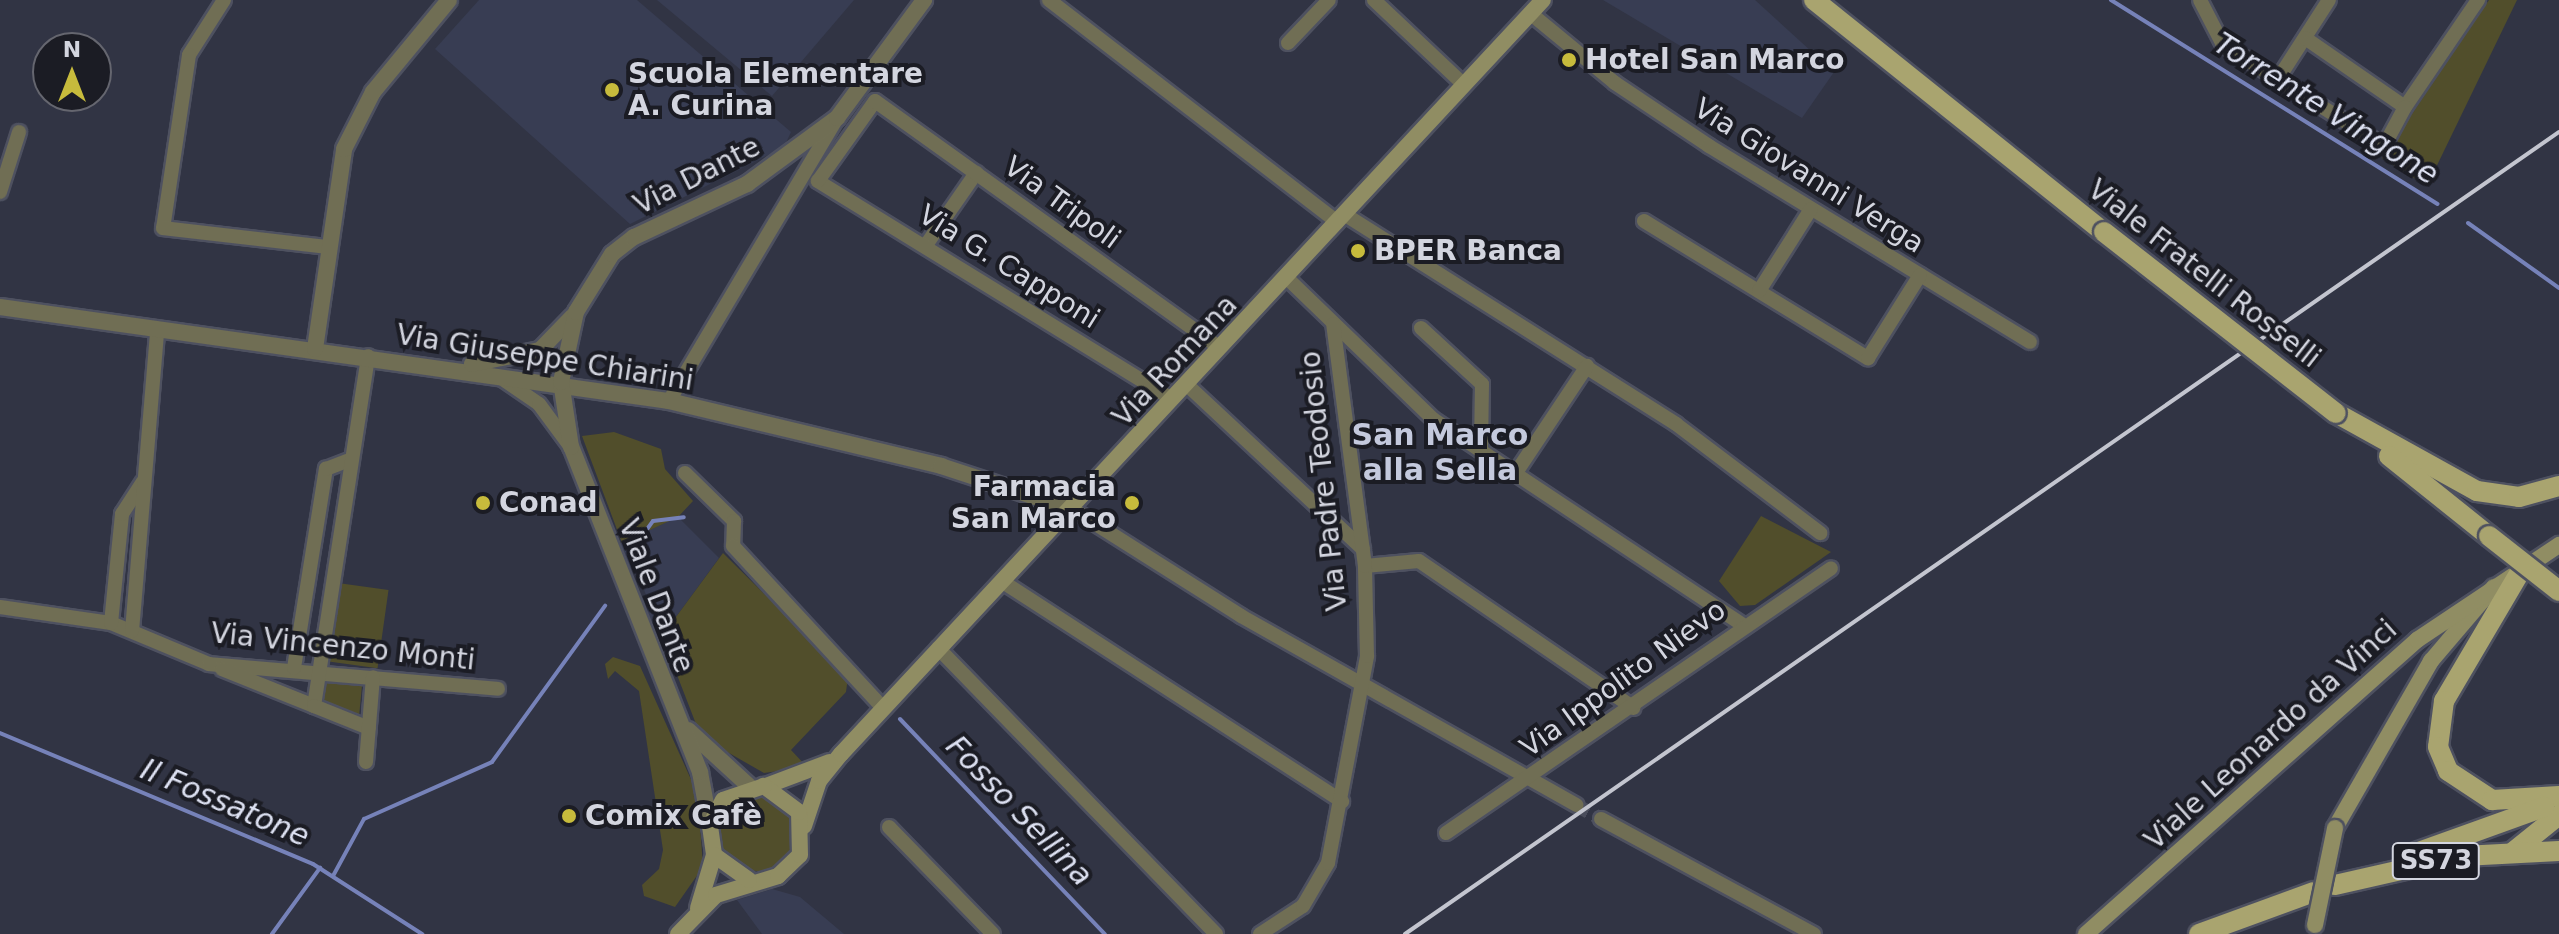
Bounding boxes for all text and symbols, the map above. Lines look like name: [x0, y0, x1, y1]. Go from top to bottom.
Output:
water label: Torrente Vingone: [2207, 25, 2445, 193]
north arrow: [32, 32, 112, 112]
text: N: [63, 37, 81, 62]
place label: Hotel San Marco: [1585, 43, 1845, 77]
marker: Hotel San Marco: [1560, 51, 1578, 69]
place label: Scuola Elementare A. Curina: [628, 57, 923, 123]
marker: Scuola Elementare A. Curina: [603, 81, 621, 99]
street label: Via Giovanni Verga: [1688, 92, 1930, 260]
street label: Via Dante: [628, 130, 766, 222]
street label: Via Tripoli: [997, 150, 1127, 256]
street label: Viale Fratelli Rosselli: [2081, 173, 2327, 375]
street label: Via G. Capponi: [912, 198, 1106, 336]
place label: BPER Banca: [1374, 234, 1562, 268]
marker: BPER Banca: [1349, 242, 1367, 260]
street label: Via Romana: [1106, 288, 1244, 434]
street label: Via Giuseppe Chiarini: [394, 318, 696, 398]
street label: Via Padre Teodosio: [1294, 349, 1354, 613]
district label: San Marco alla Sella: [1352, 417, 1528, 488]
place label: Farmacia San Marco: [951, 470, 1116, 536]
place label: Conad: [499, 486, 598, 520]
marker: Conad: [474, 494, 492, 512]
marker: Farmacia San Marco: [1123, 494, 1141, 512]
street label: Viale Dante: [611, 514, 701, 678]
street label: Via Ippolito Nievo: [1514, 593, 1732, 765]
street label: Viale Leonardo da Vinci: [2138, 613, 2404, 857]
street label: Via Vincenzo Monti: [209, 616, 477, 678]
water label: Fosso Sellina: [938, 728, 1100, 894]
water label: Il Fossatone: [135, 751, 315, 855]
place label: Comix Cafè: [585, 799, 762, 833]
marker: Comix Cafè: [560, 807, 578, 825]
road number: SS73: [2390, 839, 2482, 883]

